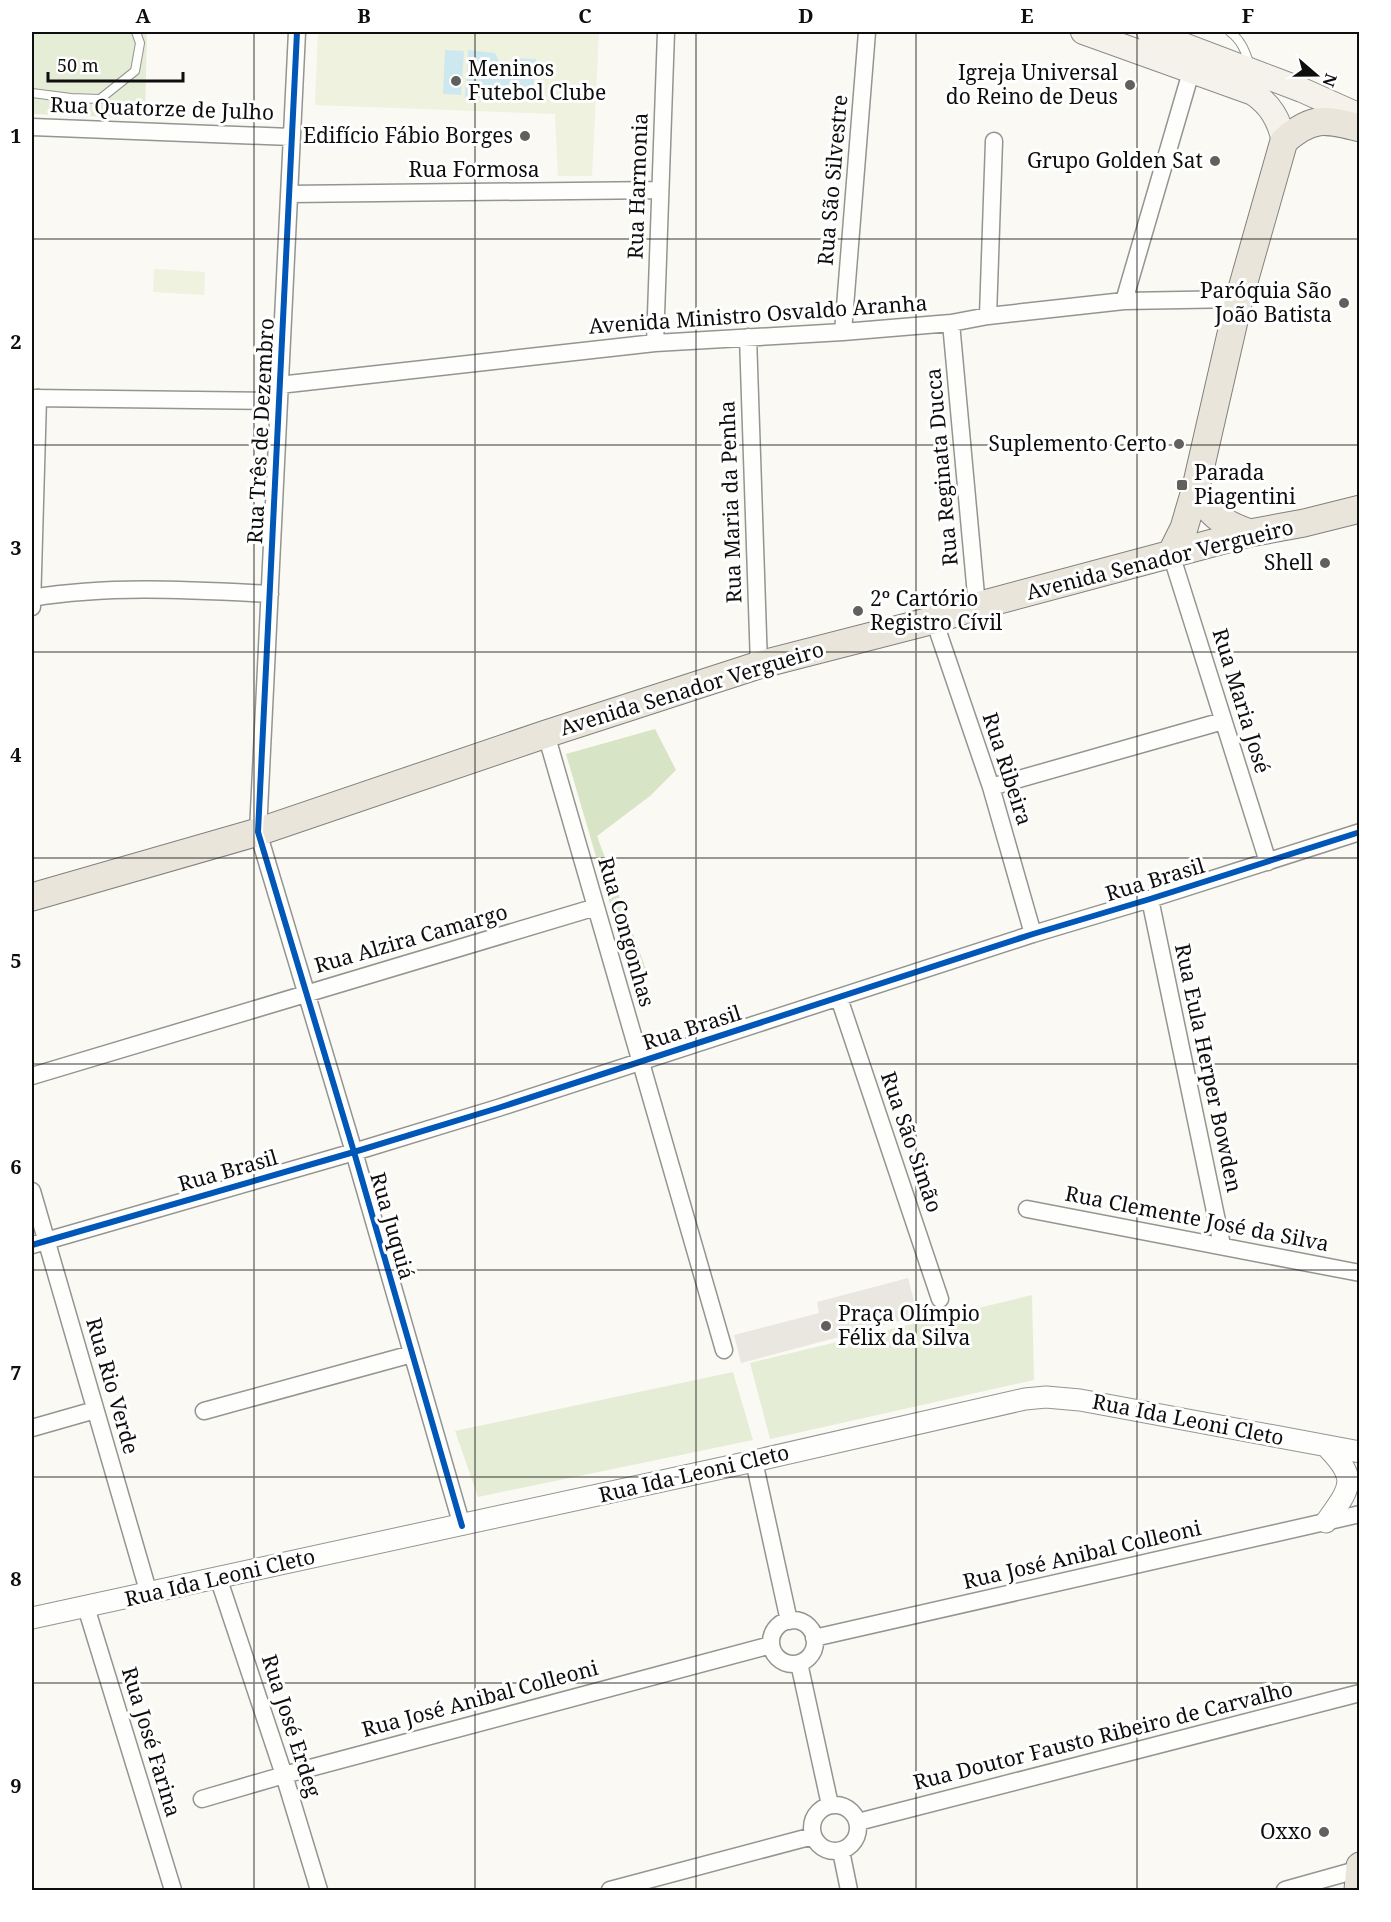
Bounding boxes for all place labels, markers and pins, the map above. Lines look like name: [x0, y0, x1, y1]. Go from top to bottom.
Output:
place label: Meninos Futebol Clube: [468, 54, 606, 106]
place label: Igreja Universal do Reino de Deus: [946, 58, 1118, 110]
marker: Meninos Futebol Clube: [449, 74, 463, 88]
marker: Igreja Universal do Reino de Deus: [1123, 78, 1137, 92]
place label: Edifício Fábio Borges: [303, 121, 513, 149]
marker: Edifício Fábio Borges: [518, 129, 532, 143]
place label: Grupo Golden Sat: [1027, 146, 1203, 174]
marker: Grupo Golden Sat: [1208, 154, 1222, 168]
place label: Paróquia São João Batista: [1200, 276, 1332, 328]
marker: Paróquia São João Batista: [1337, 296, 1351, 310]
place label: Suplemento Certo: [988, 429, 1167, 457]
marker: Suplemento Certo: [1172, 437, 1186, 451]
place label: Parada Piagentini: [1194, 458, 1296, 510]
marker: Parada Piagentini: [1175, 478, 1189, 492]
place label: Shell: [1264, 548, 1313, 576]
marker: Shell: [1318, 556, 1332, 570]
place label: 2º Cartório Registro Cívil: [870, 584, 1003, 636]
marker: 2º Cartório Registro Cívil: [851, 604, 865, 618]
place label: Praça Olímpio Félix da Silva: [838, 1299, 980, 1351]
marker: Praça Olímpio Félix da Silva: [819, 1319, 833, 1333]
place label: Oxxo: [1260, 1817, 1312, 1845]
marker: Oxxo: [1317, 1825, 1331, 1839]

